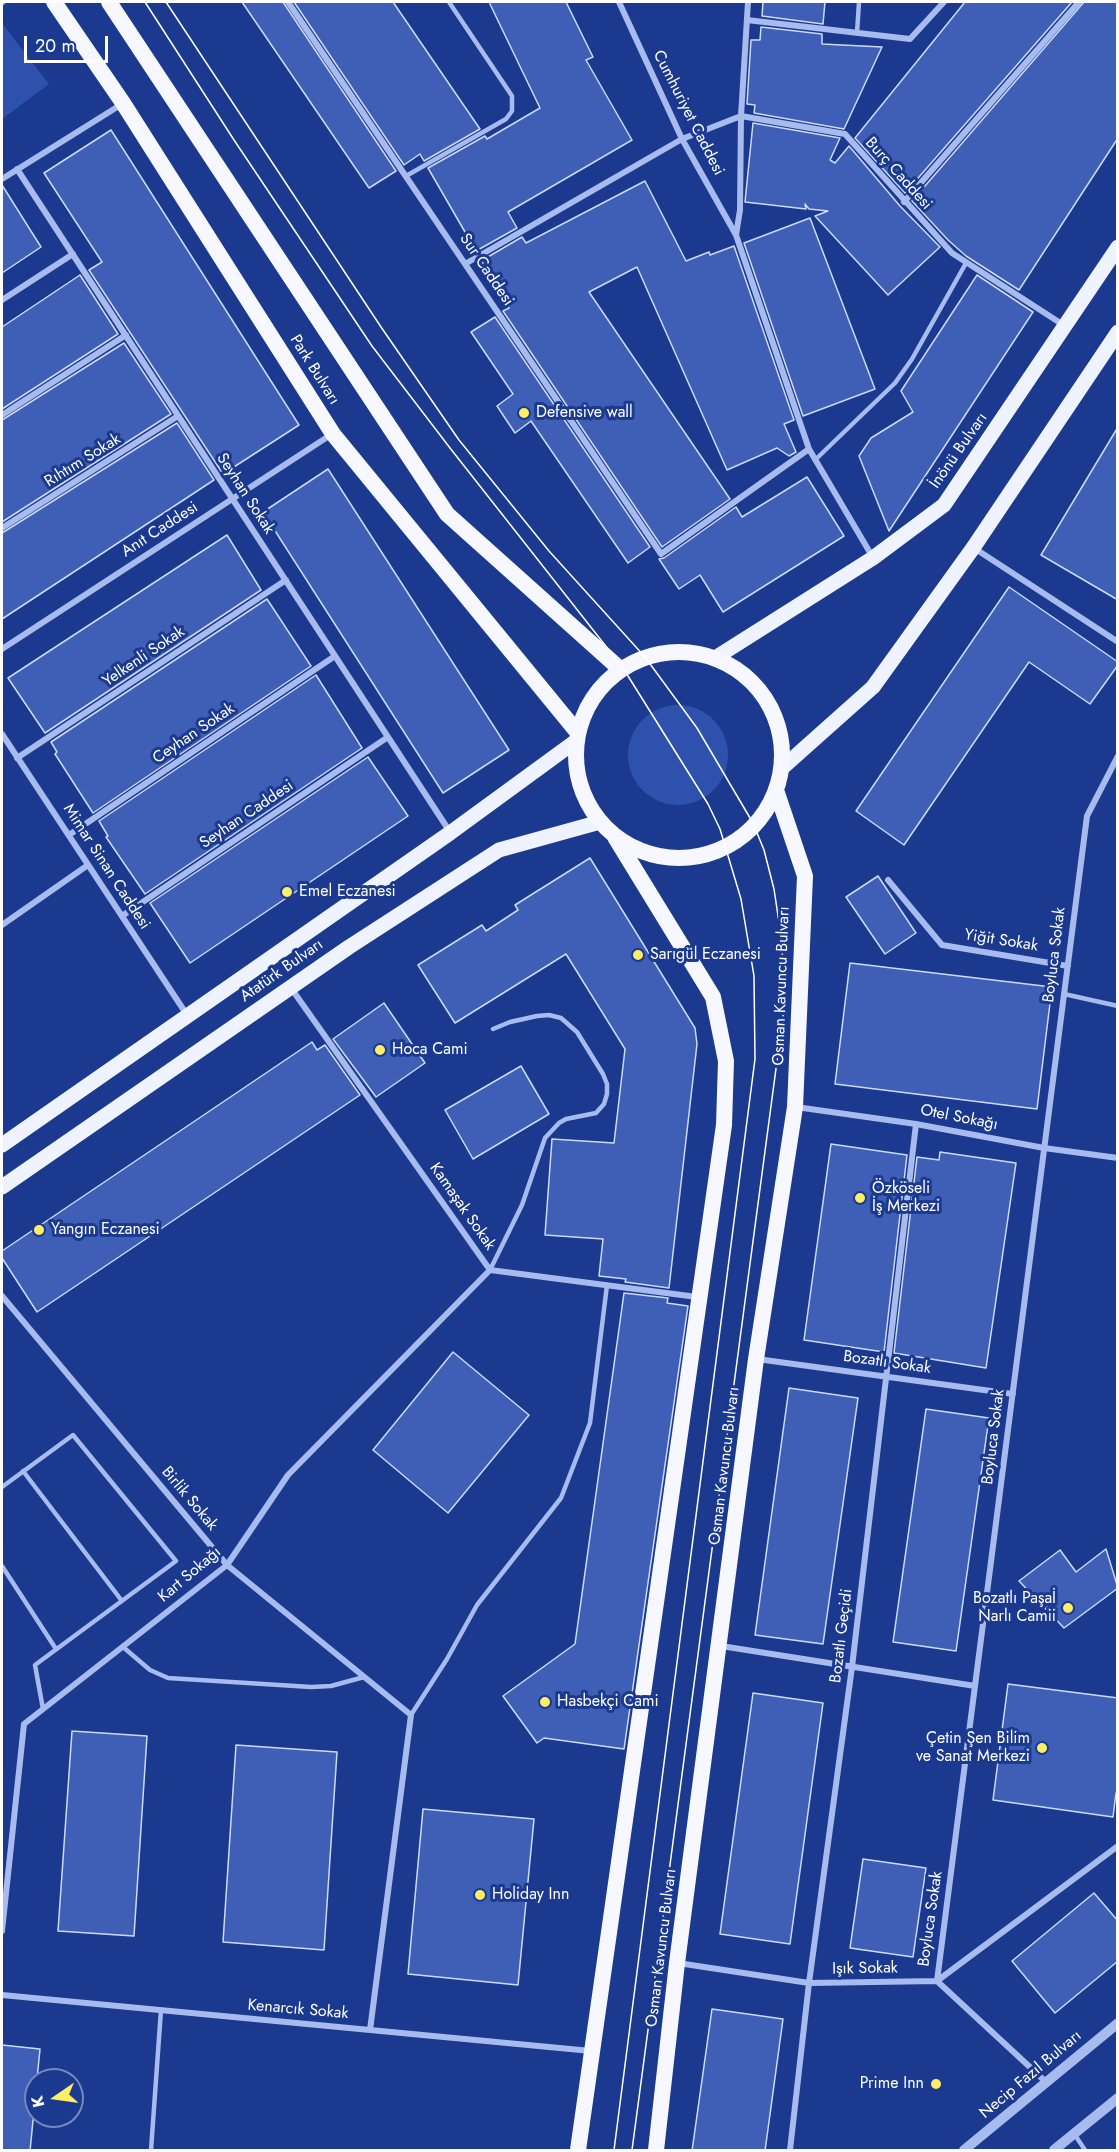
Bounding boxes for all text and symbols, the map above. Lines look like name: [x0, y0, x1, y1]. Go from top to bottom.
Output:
scale bar: [27, 24, 111, 62]
text: 20 m: [35, 33, 75, 59]
street label: Cumhuriyet Caddesi: [648, 47, 728, 179]
street label: Burç Caddesi: [860, 134, 936, 214]
street label: Sur Caddesi: [455, 230, 517, 310]
street label: Park Bulvarı: [285, 332, 343, 408]
place label: Defensive wall: [536, 403, 633, 423]
marker: Defensive wall: [517, 406, 531, 420]
street label: İnönü Bulvarı: [926, 409, 992, 493]
street label: Rıhtım Sokak: [41, 430, 125, 492]
street label: Seyhan Sokak: [212, 450, 278, 538]
street label: Anıt Caddesi: [118, 498, 202, 562]
street label: Yelkenli Sokak: [99, 623, 189, 691]
street label: Ceyhan Sokak: [149, 700, 239, 768]
street label: Seyhan Caddesi: [197, 777, 297, 853]
street label: Mimar Sinan Caddesi: [58, 801, 154, 933]
place label: Emel Eczanesi: [299, 882, 396, 902]
marker: Emel Eczanesi: [280, 885, 294, 899]
street label: Osman Kavuncu Bulvarı: [770, 906, 794, 1066]
street label: Boyluca Sokak: [1040, 906, 1070, 1004]
street label: Yiğit Sokak: [963, 926, 1039, 956]
street label: Atatürk Bulvarı: [237, 935, 327, 1007]
place label: Sarıgül Eczanesi: [650, 945, 761, 965]
marker: Sarıgül Eczanesi: [631, 948, 645, 962]
place label: Hoca Cami: [392, 1040, 468, 1060]
marker: Hoca Cami: [373, 1043, 387, 1057]
street label: Otel Sokağı: [919, 1101, 999, 1135]
street label: Kamaşak Sokak: [425, 1160, 499, 1254]
place label: Özköseli İş Merkezi: [872, 1179, 940, 1217]
marker: Özköseli İş Merkezi: [853, 1191, 867, 1205]
place label: Yangın Eczanesi: [51, 1220, 160, 1240]
marker: Yangın Eczanesi: [32, 1223, 46, 1237]
street label: Bozatlı Sokak: [842, 1347, 932, 1379]
street label: Osman Kavuncu Bulvarı: [706, 1386, 744, 1546]
street label: Boyluca Sokak: [979, 1388, 1009, 1486]
street label: Birlik Sokak: [157, 1463, 221, 1535]
street label: Kart Sokağı: [155, 1543, 225, 1607]
street label: Bozatlı Geçidi: [827, 1588, 857, 1684]
place label: Bozatlı Paşaİ Narlı Camii: [973, 1589, 1056, 1627]
marker: Bozatlı Paşaİ Narlı Camii: [1061, 1601, 1075, 1615]
place label: Hasbekçi Cami: [557, 1692, 659, 1712]
marker: Hasbekçi Cami: [538, 1695, 552, 1709]
place label: Çetin Şen Bilim ve Sanat Merkezi: [916, 1729, 1030, 1767]
marker: Çetin Şen Bilim ve Sanat Merkezi: [1035, 1741, 1049, 1755]
street label: Osman Kavuncu Bulvarı: [643, 1868, 681, 2028]
street label: Boyluca Sokak: [915, 1870, 947, 1968]
place label: Holiday Inn: [492, 1885, 569, 1905]
marker: Holiday Inn: [473, 1888, 487, 1902]
street label: Işık Sokak: [832, 1959, 898, 1979]
street label: Kenarcık Sokak: [247, 1996, 349, 2024]
street label: Necip Fazıl Bulvarı: [976, 2027, 1086, 2123]
north arrow: [24, 2068, 84, 2128]
place label: Prime Inn: [860, 2074, 924, 2094]
marker: Prime Inn: [929, 2077, 943, 2091]
text: K: [25, 2094, 50, 2110]

